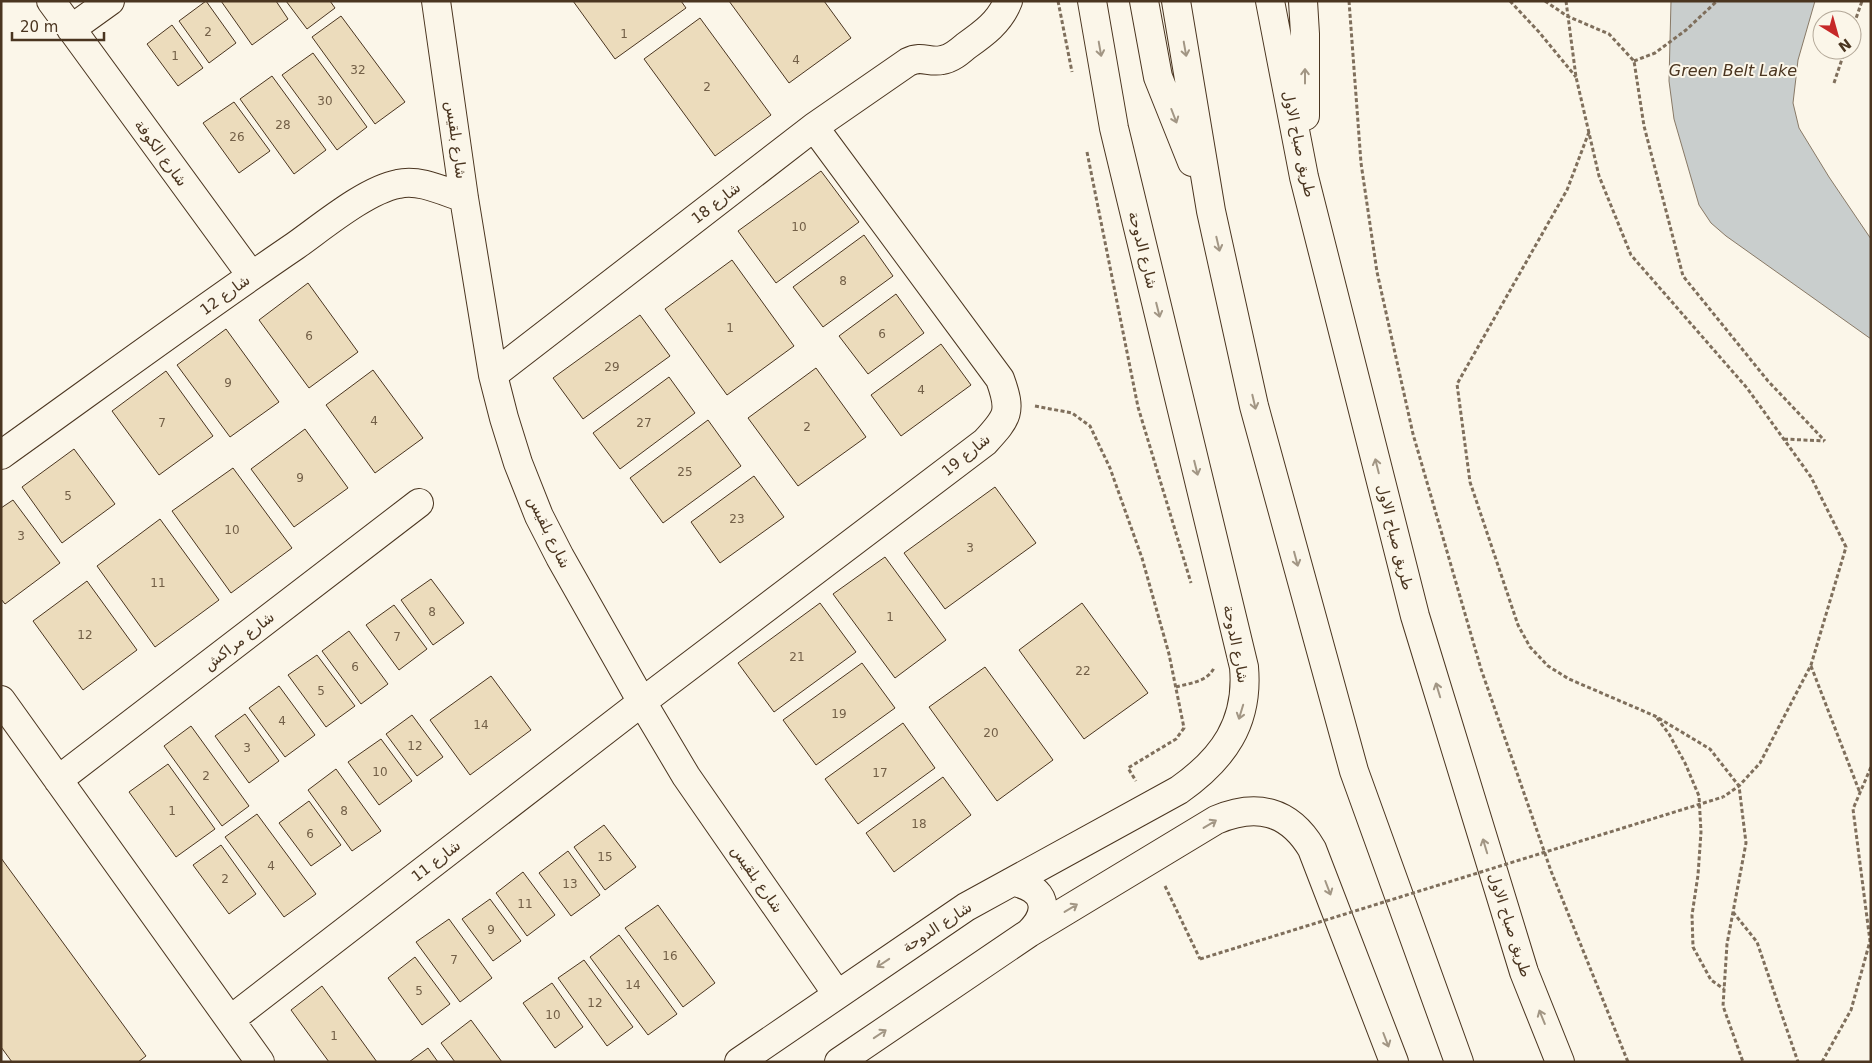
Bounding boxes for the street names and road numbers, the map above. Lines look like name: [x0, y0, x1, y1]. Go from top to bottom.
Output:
street label: طريق صباح الاول: [1279, 89, 1319, 199]
street label: شارع بلقيس: [442, 100, 470, 180]
street label: شارع الكوفة: [131, 116, 191, 190]
street label: شارع 18: [688, 178, 744, 228]
street label: شارع الدوحة: [1125, 209, 1161, 291]
street label: شارع 12: [197, 271, 253, 319]
street label: شارع 19: [938, 430, 994, 480]
street label: طريق صباح الاول: [1373, 482, 1417, 592]
street label: شارع بلقيس: [524, 493, 574, 571]
street label: شارع الدوحة: [1220, 603, 1252, 685]
street label: شارع مراكش: [200, 608, 278, 674]
street label: شارع 11: [408, 836, 464, 886]
street label: شارع بلقيس: [727, 842, 787, 916]
street label: طريق صباح الاول: [1485, 870, 1535, 980]
street label: شارع الدوحة: [899, 898, 975, 956]

